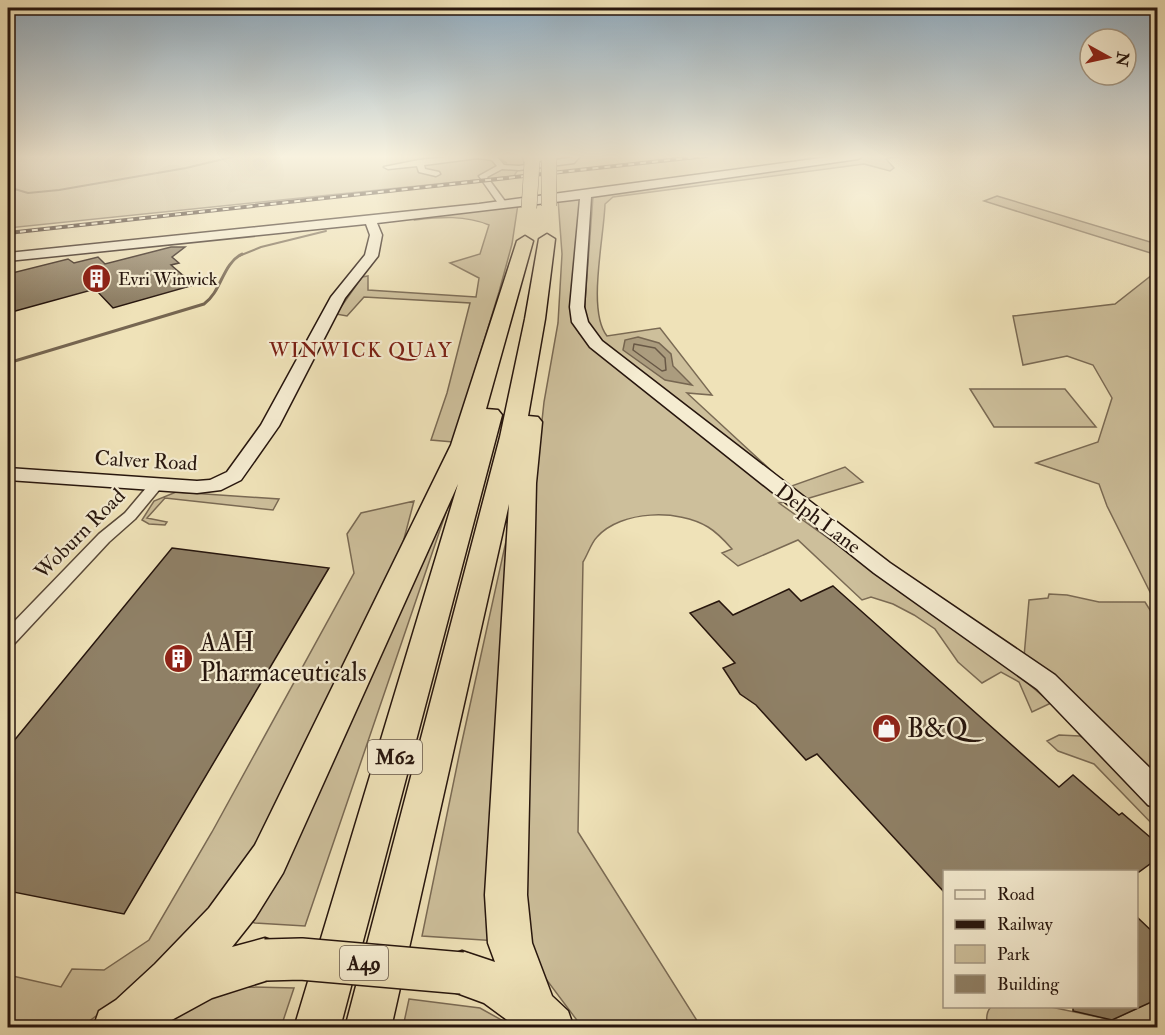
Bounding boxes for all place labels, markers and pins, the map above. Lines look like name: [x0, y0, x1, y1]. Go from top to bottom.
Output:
building icon: Evri Winwick: [81, 263, 113, 295]
place label: Evri Winwick: [118, 268, 218, 291]
place label: AAH Pharmaceuticals: [199, 627, 367, 689]
building icon: AAH Pharmaceuticals: [163, 642, 195, 674]
shop icon: B&Q: [870, 713, 902, 745]
place label: B&Q: [907, 713, 984, 745]

